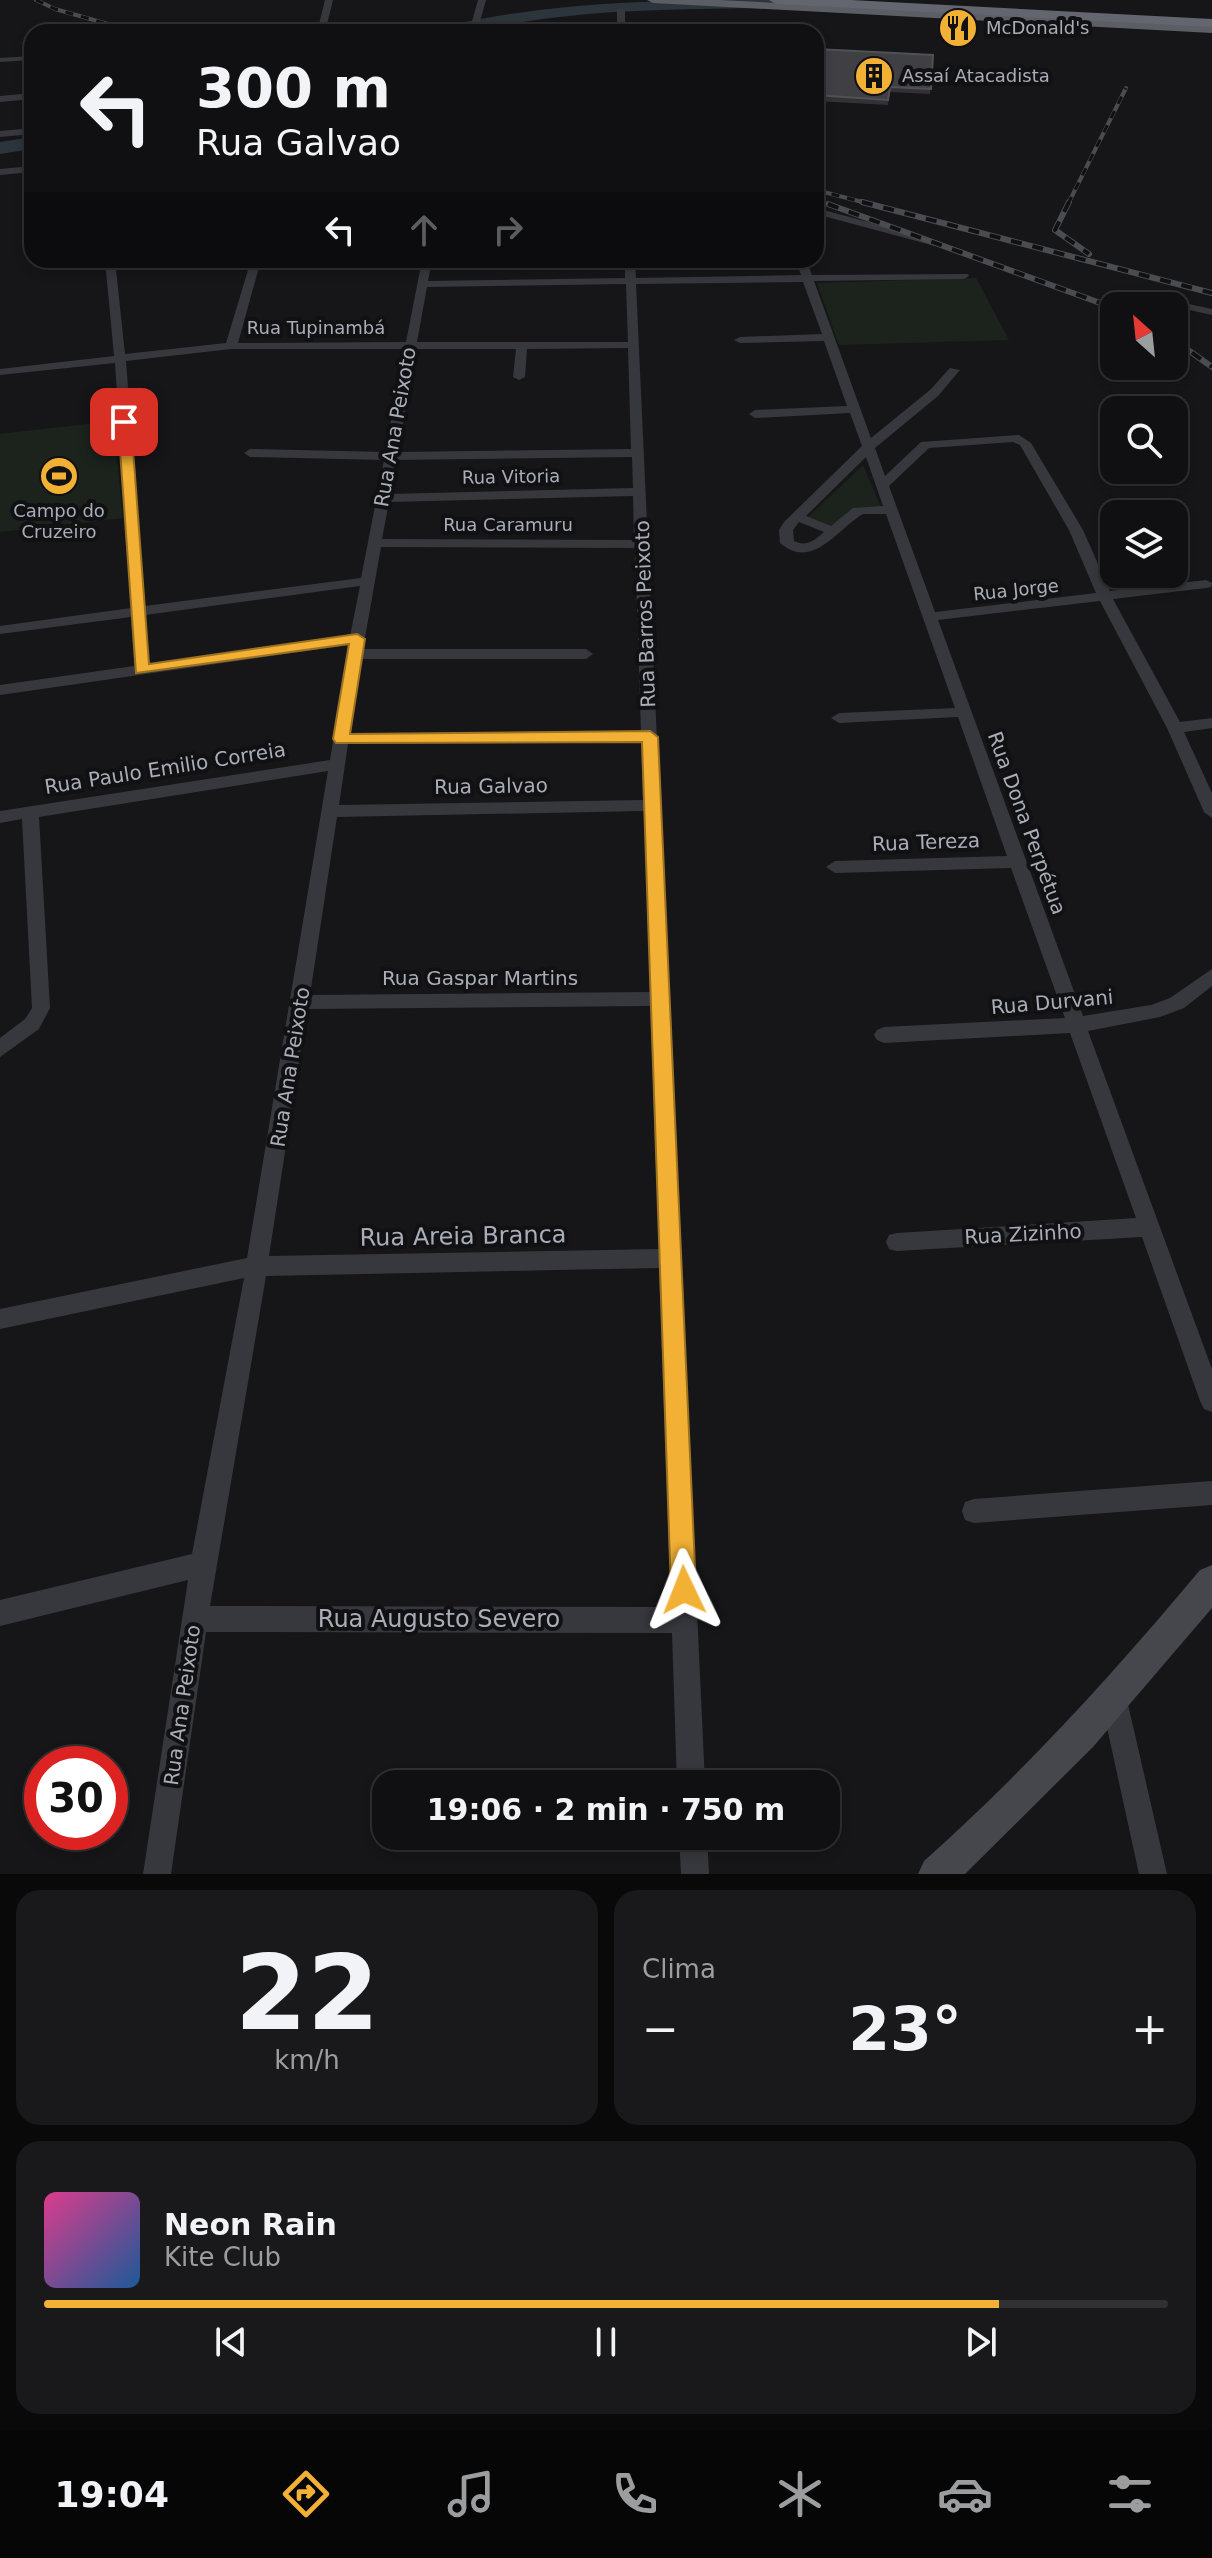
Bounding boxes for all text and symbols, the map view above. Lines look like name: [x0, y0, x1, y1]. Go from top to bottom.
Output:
restaurant icon: McDonald's: [937, 7, 979, 49]
place label: McDonald's: [986, 17, 1090, 38]
text: 300 m: [196, 55, 391, 120]
building icon: Assaí Atacadista: [853, 55, 895, 97]
icon: left: [64, 56, 168, 160]
place label: Assaí Atacadista: [902, 65, 1050, 86]
text: Rua Galvao: [196, 122, 401, 163]
icon: left: [318, 208, 362, 252]
icon: ahead: [402, 208, 446, 252]
icon: right: [486, 208, 530, 252]
north arrow: [1100, 292, 1188, 380]
map controls: [1100, 292, 1188, 588]
street label: Rua Tupinambá: [247, 317, 385, 338]
street label: Rua Ana Peixoto: [369, 345, 421, 509]
pin: [90, 388, 158, 456]
button: search: [1100, 396, 1188, 484]
icon: arrive: [102, 400, 146, 444]
sports icon: Campo do Cruzeiro: [38, 455, 80, 497]
street label: Rua Vitoria: [462, 465, 560, 488]
place label: Campo do Cruzeiro: [13, 500, 105, 542]
button: layers: [1100, 500, 1188, 588]
street label: Rua Caramuru: [443, 514, 573, 535]
street label: Rua Barros Peixoto: [630, 520, 660, 708]
street label: Rua Jorge: [972, 575, 1060, 604]
street label: Rua Dona Perpétua: [983, 728, 1071, 918]
street label: Rua Paulo Emilio Correia: [43, 737, 287, 799]
street label: Rua Galvao: [434, 773, 548, 799]
street label: Rua Tereza: [871, 828, 981, 856]
street label: Rua Gaspar Martins: [382, 966, 578, 990]
street label: Rua Ana Peixoto: [265, 985, 315, 1149]
street label: Rua Durvani: [990, 985, 1114, 1019]
street label: Rua Zizinho: [964, 1219, 1082, 1249]
street label: Rua Areia Branca: [359, 1220, 567, 1252]
position arrow: [642, 1548, 726, 1632]
street label: Rua Augusto Severo: [318, 1605, 560, 1633]
street label: Rua Ana Peixoto: [159, 1623, 205, 1787]
speed limit sign: 30: [24, 1746, 128, 1850]
text: 19:06 · 2 min · 750 m: [427, 1792, 785, 1827]
text: 22: [235, 1932, 379, 2054]
text: Clima: [642, 1954, 716, 1984]
text: 23°: [848, 1994, 962, 2064]
text: −: [642, 2003, 679, 2054]
text: +: [1131, 2003, 1168, 2054]
text: km/h: [274, 2045, 340, 2075]
text: Neon Rain: [164, 2207, 337, 2242]
text: Kite Club: [164, 2242, 281, 2272]
icon: previous: [209, 2320, 253, 2364]
icon: pause: [584, 2320, 628, 2364]
icon: next: [959, 2320, 1003, 2364]
icon: directions: [278, 2466, 334, 2522]
icon: music: [443, 2466, 499, 2522]
icon: phone: [607, 2466, 663, 2522]
icon: climate: [772, 2466, 828, 2522]
icon: car: [937, 2466, 993, 2522]
icon: filters: [1102, 2466, 1158, 2522]
text: 19:04: [54, 2474, 169, 2515]

